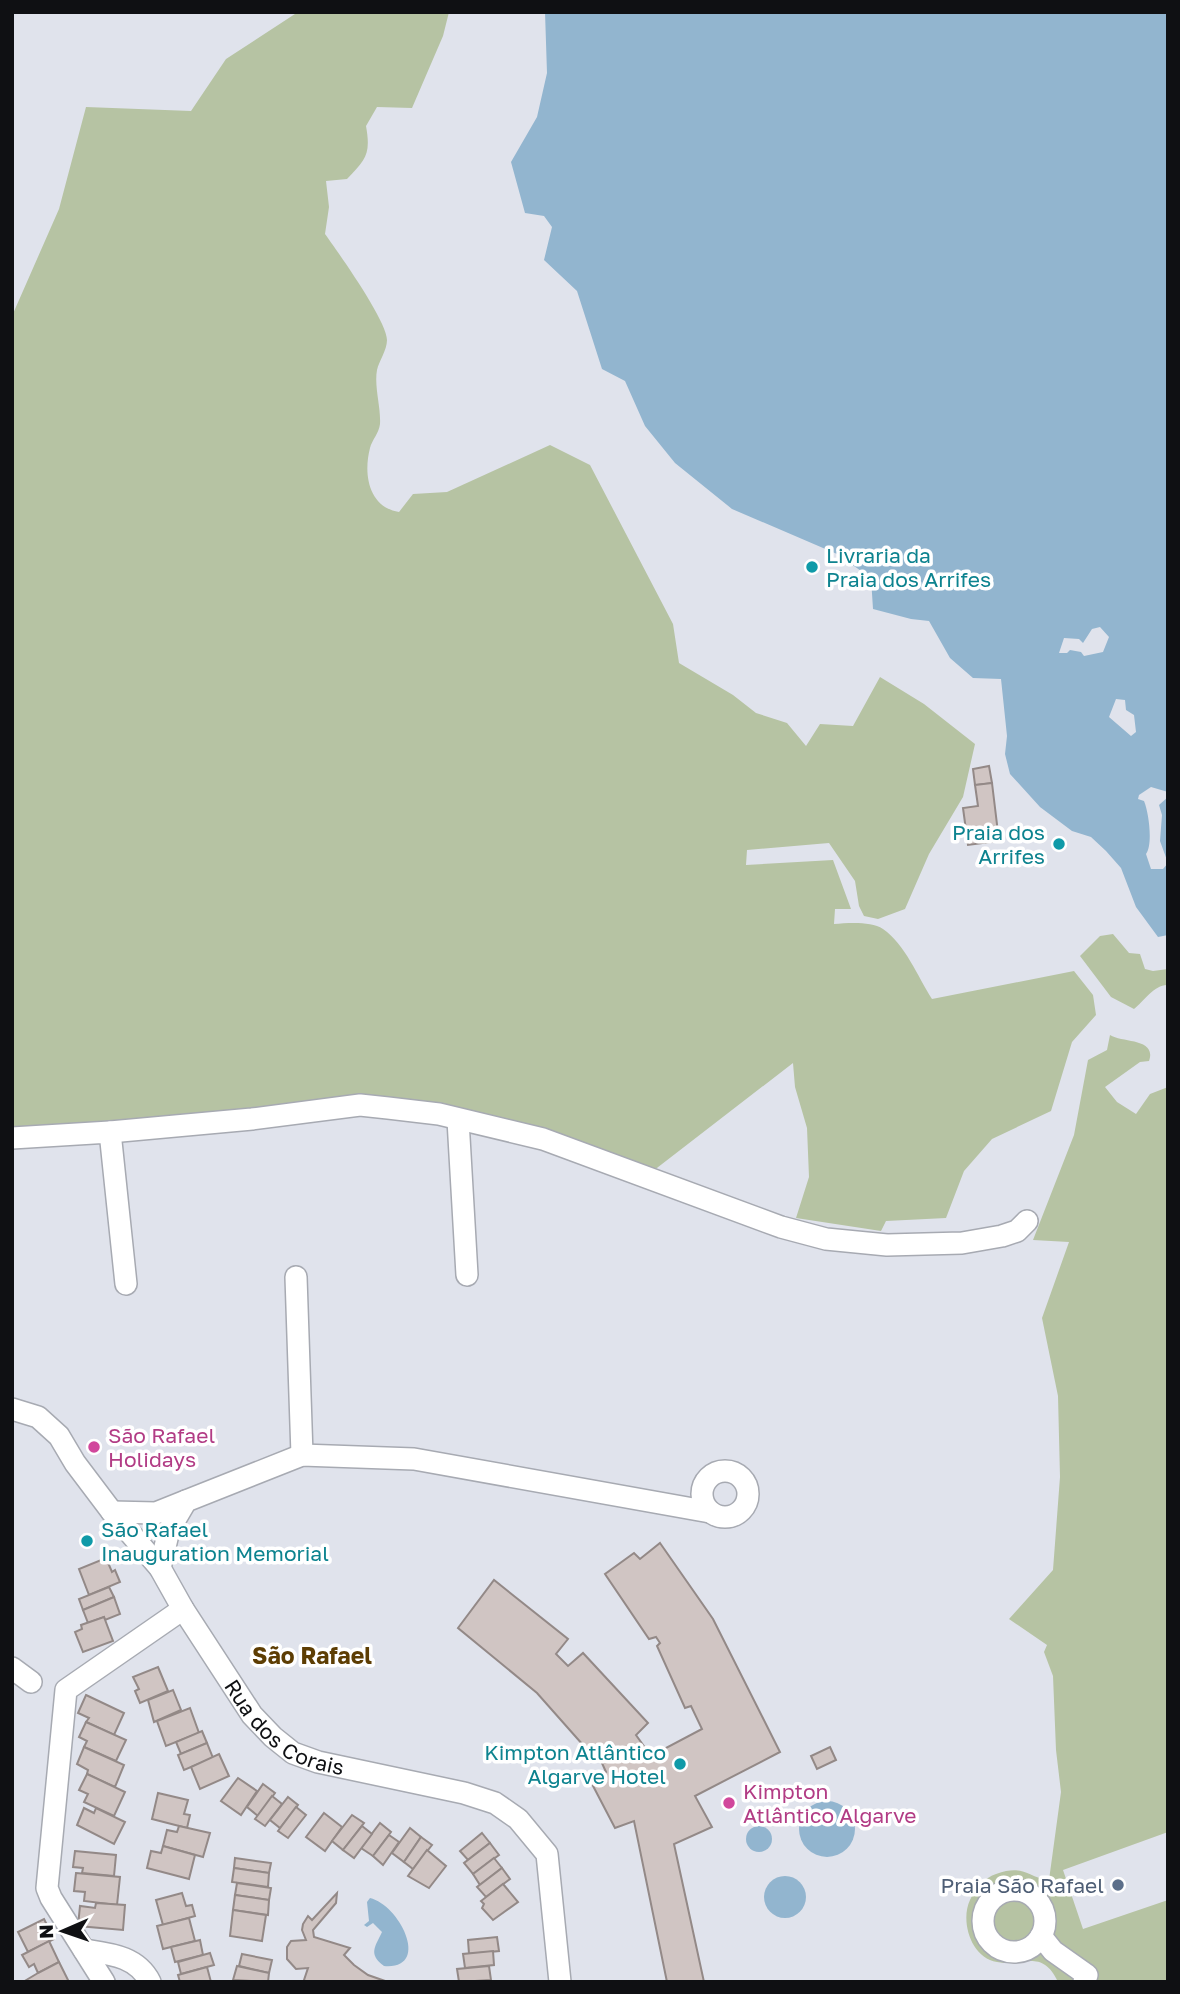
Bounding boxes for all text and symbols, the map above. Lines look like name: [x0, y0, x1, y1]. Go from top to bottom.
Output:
place label: Livraria da Praia dos Arrifes: [826, 542, 991, 592]
marker: Livraria da Praia dos Arrifes: [804, 559, 820, 575]
place label: Praia dos Arrifes: [952, 819, 1045, 869]
marker: Praia dos Arrifes: [1051, 836, 1067, 852]
place label: São Rafael Holidays: [108, 1422, 215, 1472]
marker: São Rafael Holidays: [86, 1439, 102, 1455]
place label: São Rafael Inauguration Memorial: [101, 1516, 329, 1566]
marker: São Rafael Inauguration Memorial: [79, 1533, 95, 1549]
district label: São Rafael: [252, 1641, 372, 1669]
street label: Rua dos Corais: [219, 1674, 347, 1780]
place label: Kimpton Atlântico Algarve Hotel: [484, 1739, 666, 1789]
marker: Kimpton Atlântico Algarve Hotel: [672, 1756, 688, 1772]
place label: Kimpton Atlântico Algarve: [743, 1778, 917, 1828]
marker: Kimpton Atlântico Algarve: [721, 1795, 737, 1811]
place label: Praia São Rafael: [941, 1872, 1104, 1898]
marker: Praia São Rafael: [1110, 1877, 1126, 1893]
north arrow: [28, 1896, 98, 1966]
text: N: [34, 1924, 57, 1939]

